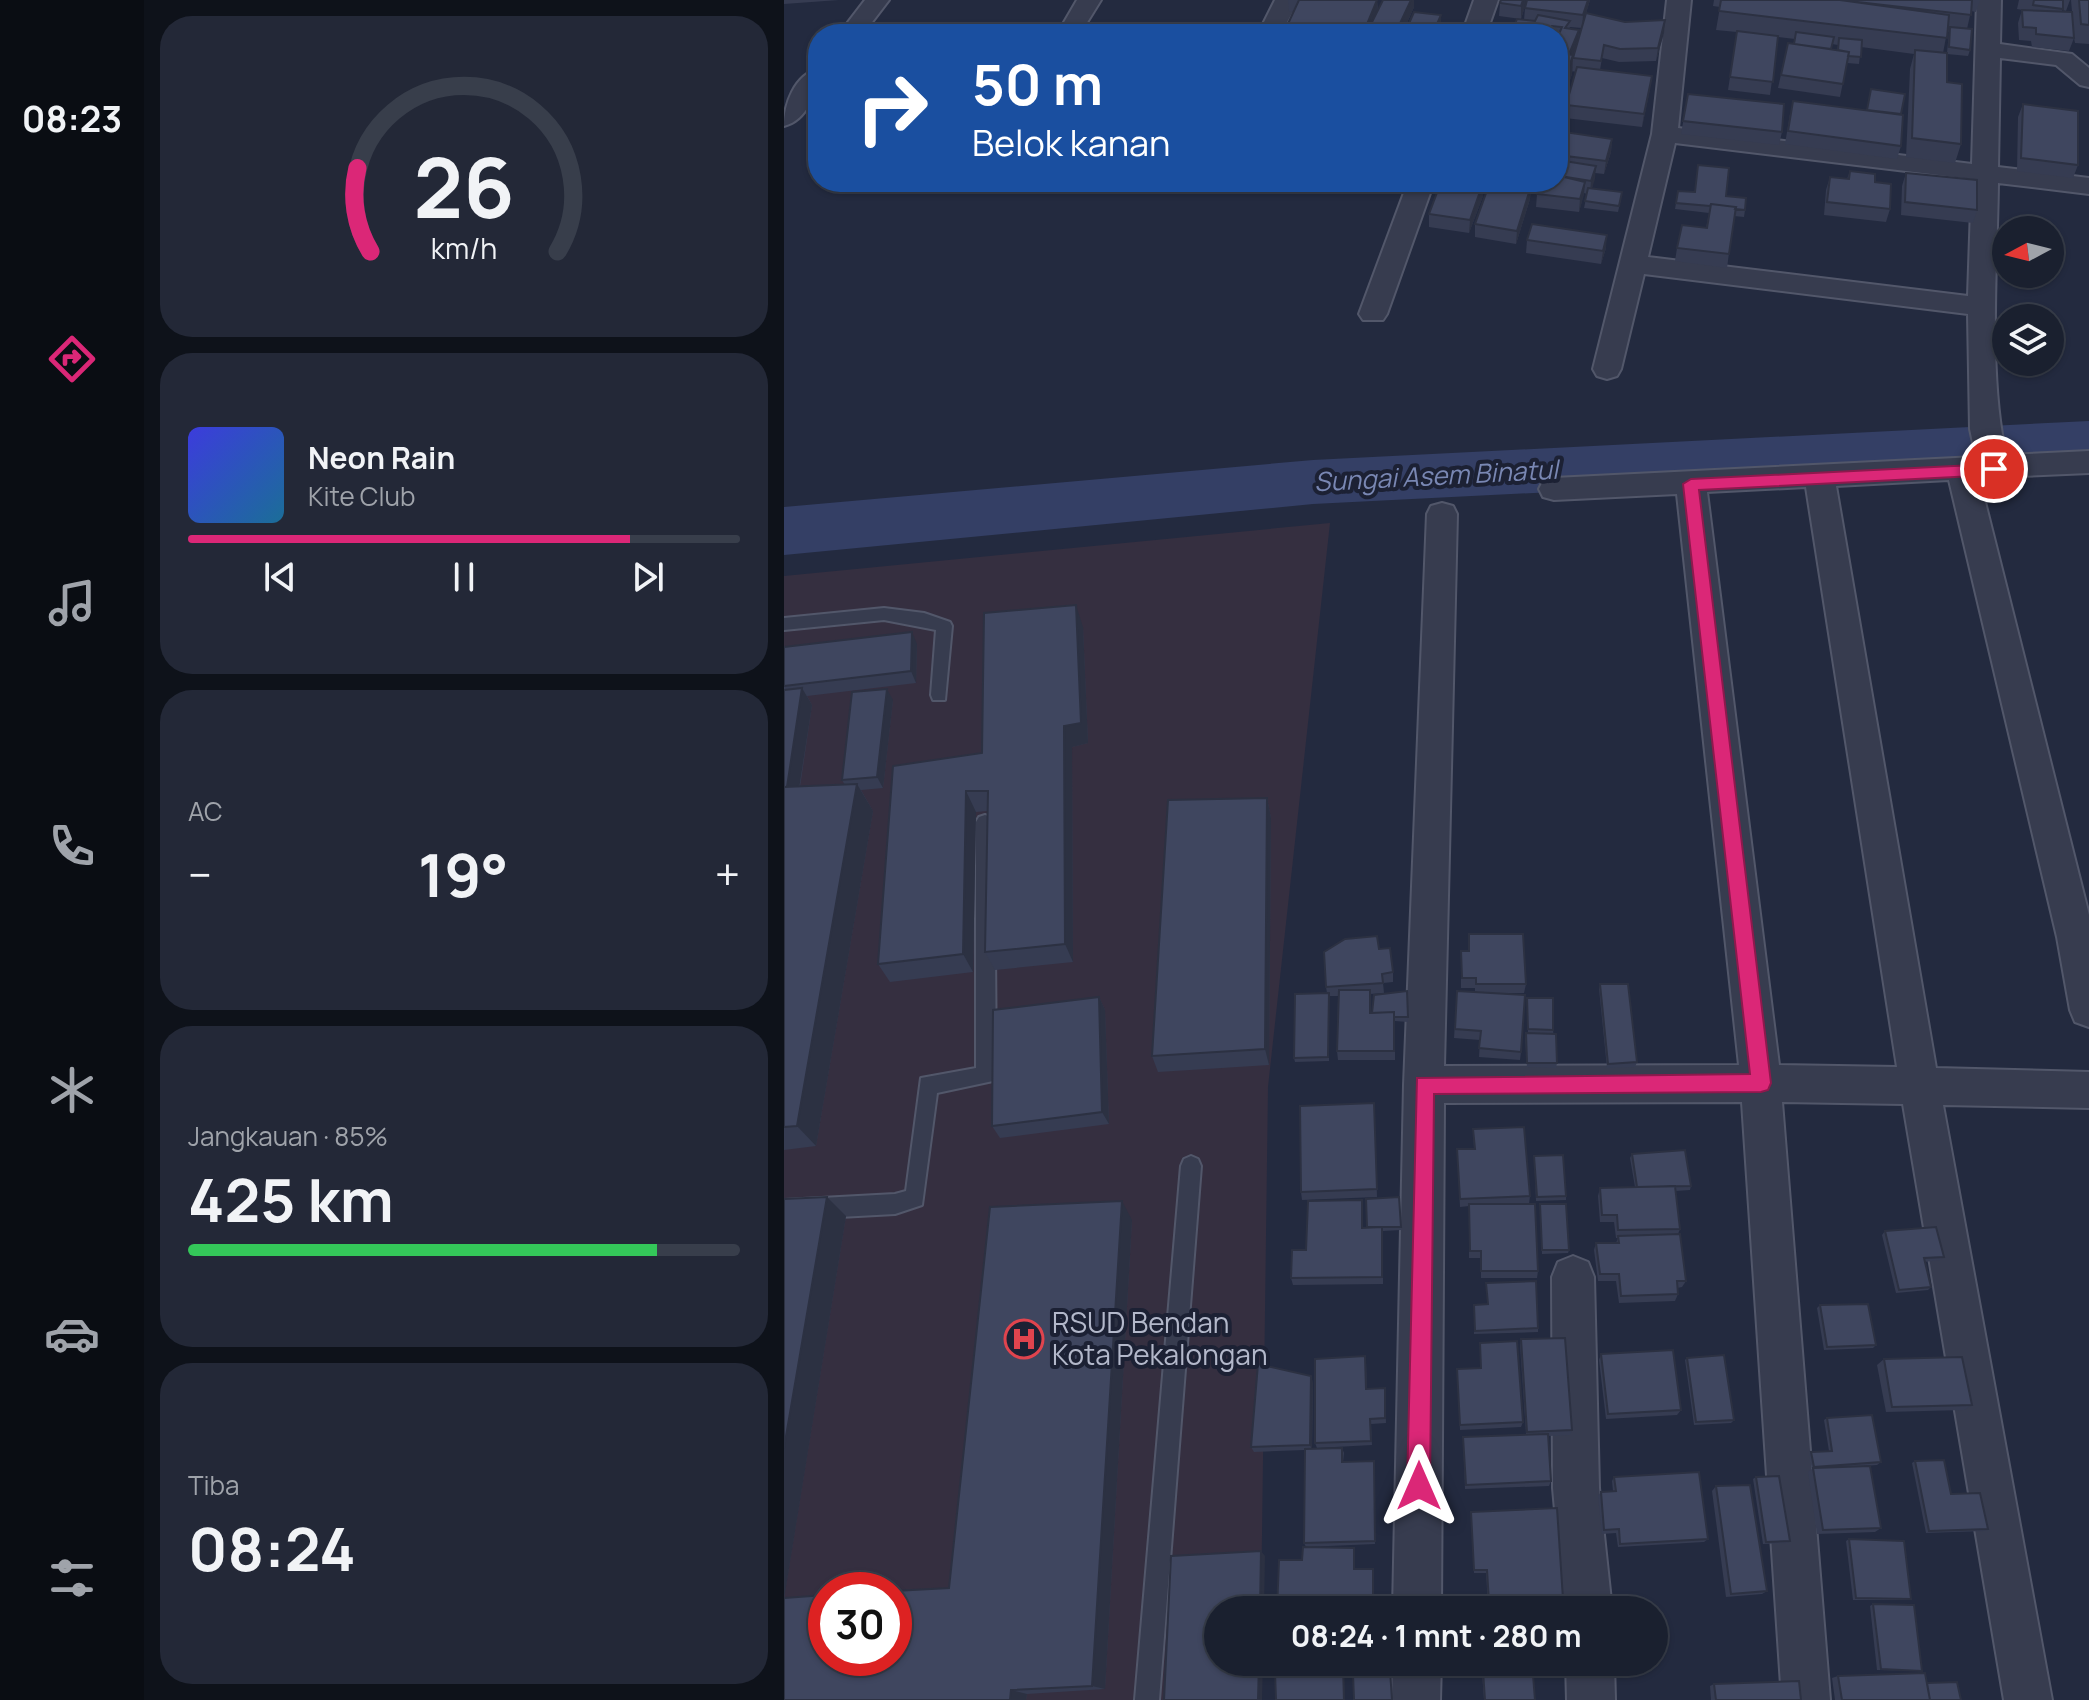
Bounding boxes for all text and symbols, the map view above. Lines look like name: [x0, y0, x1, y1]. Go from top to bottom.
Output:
text: 50 m: [972, 45, 1103, 122]
icon: right: [840, 56, 944, 160]
text: 08:23: [22, 94, 122, 143]
text: Belok kanan: [972, 118, 1171, 167]
text: 26: [413, 129, 515, 243]
north arrow: [1992, 216, 2064, 288]
map controls: [1992, 216, 2064, 376]
text: km/h: [431, 230, 497, 269]
button: layers: [1992, 304, 2064, 376]
icon: directions: [44, 331, 100, 387]
pin: [1960, 435, 2028, 503]
text: Neon Rain: [308, 437, 455, 478]
icon: arrive: [1972, 447, 2016, 491]
water label: Sungai Asem Binatul: [1313, 450, 1562, 499]
text: Kite Club: [308, 478, 415, 514]
icon: previous: [258, 555, 302, 599]
icon: pause: [442, 555, 486, 599]
icon: next: [626, 555, 670, 599]
icon: music: [44, 575, 100, 631]
text: AC: [188, 793, 223, 829]
icon: phone: [44, 818, 100, 874]
text: 19°: [418, 833, 508, 915]
text: −: [188, 844, 212, 904]
text: +: [715, 844, 740, 904]
icon: climate: [44, 1062, 100, 1118]
text: Jangkauan · 85%: [188, 1118, 388, 1154]
text: 425 km: [188, 1158, 394, 1240]
place label: RSUD Bendan Kota Pekalongan: [1052, 1303, 1268, 1373]
icon: car: [44, 1306, 100, 1362]
hospital icon: RSUD Bendan Kota Pekalongan: [1003, 1318, 1045, 1360]
position arrow: [1377, 1444, 1461, 1528]
text: Tiba: [188, 1467, 239, 1503]
text: 08:24: [188, 1507, 356, 1589]
icon: filters: [44, 1550, 100, 1606]
speed limit sign: 30: [808, 1572, 912, 1676]
text: 08:24 · 1 mnt · 280 m: [1291, 1615, 1581, 1656]

